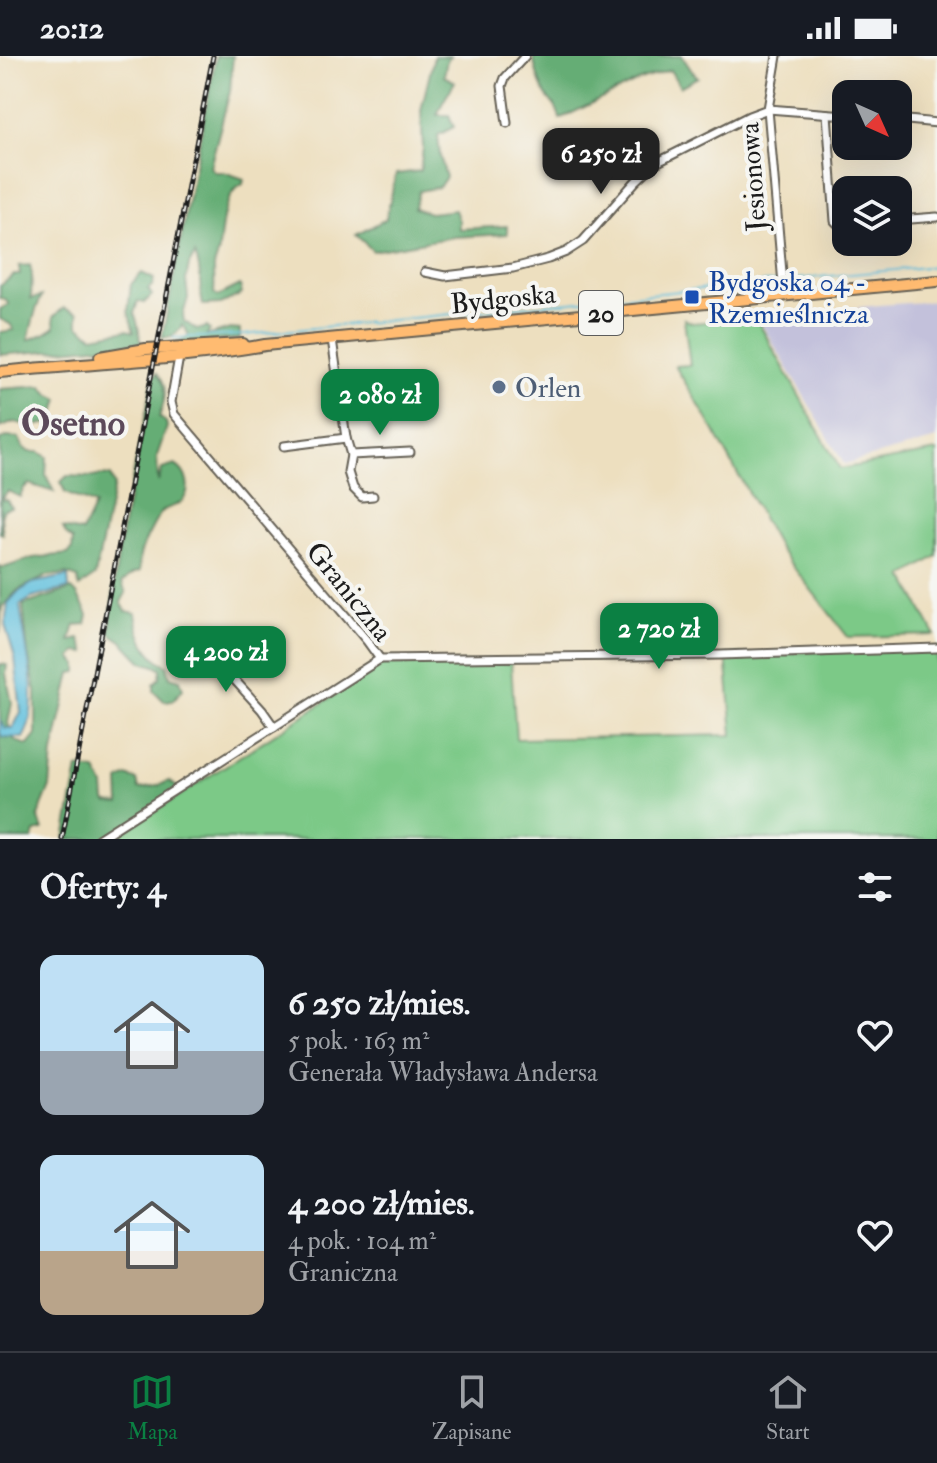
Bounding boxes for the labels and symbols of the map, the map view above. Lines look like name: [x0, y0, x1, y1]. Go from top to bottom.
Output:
north arrow: [832, 80, 912, 160]
street label: Jesionowa: [732, 121, 775, 234]
pin: 6 250 zł: [518, 128, 684, 196]
place label: Bydgoska 04 - Rzemieślnicza: [708, 265, 869, 332]
street label: Bydgoska: [449, 277, 558, 322]
marker: Bydgoska 04 - Rzemieślnicza: [683, 288, 701, 306]
road number: 20: [579, 291, 623, 335]
pin: 2 080 zł: [297, 369, 463, 437]
place label: Orlen: [515, 371, 581, 406]
marker: Orlen: [490, 378, 508, 396]
district label: Osetno: [21, 401, 125, 446]
street label: Graniczna: [298, 535, 400, 649]
pin: 2 720 zł: [576, 603, 742, 671]
pin: 4 200 zł: [143, 626, 309, 694]

